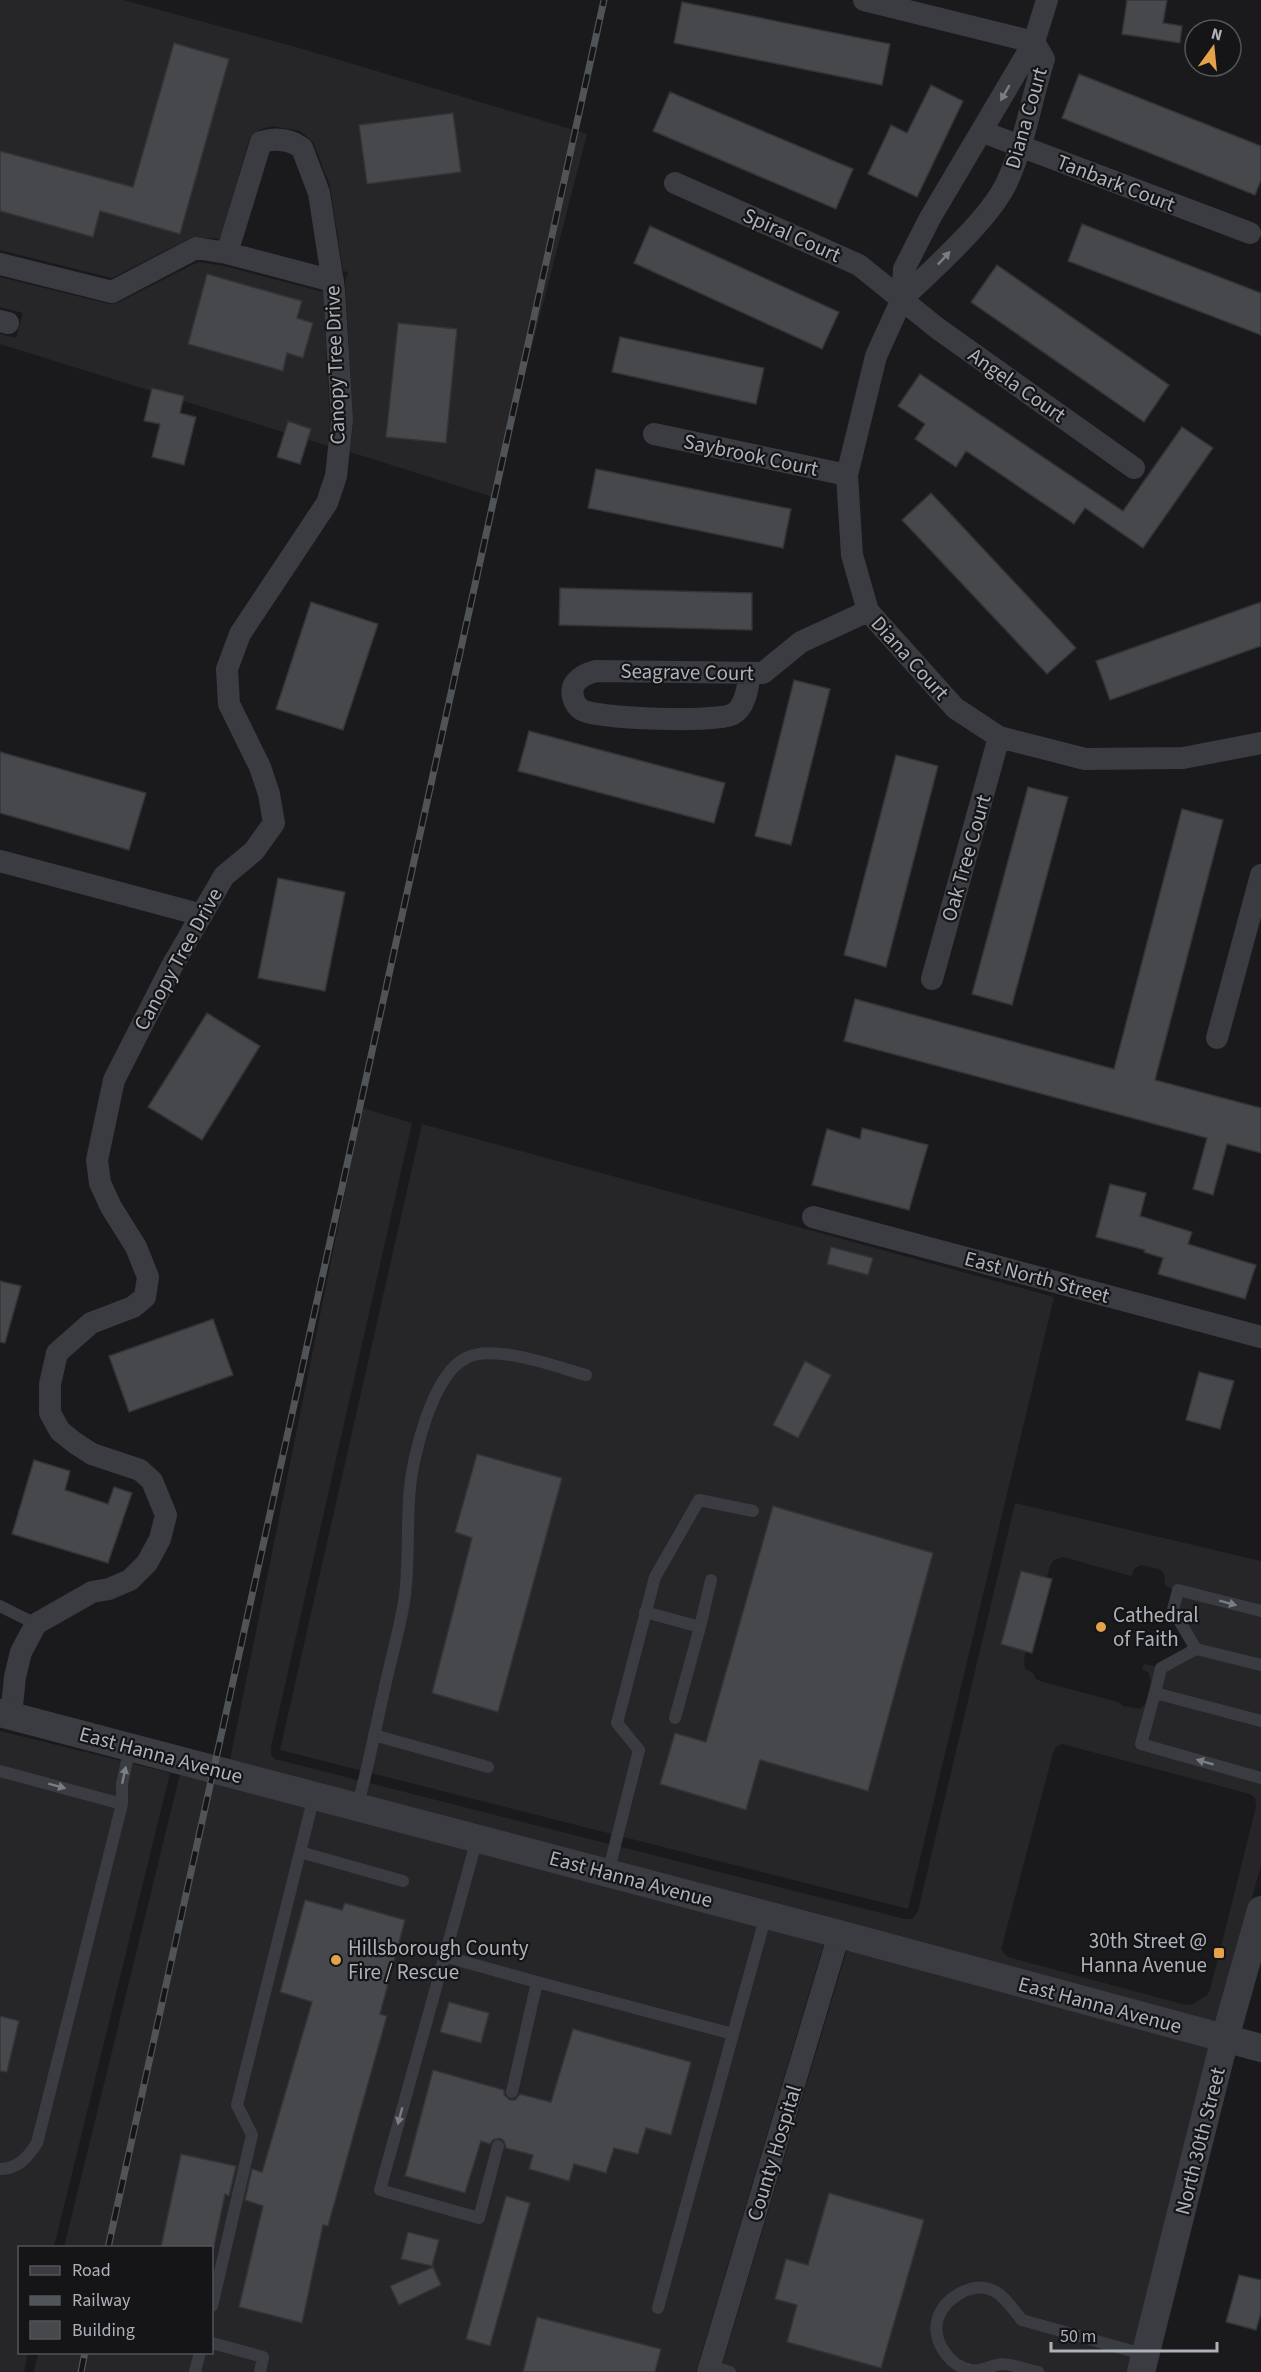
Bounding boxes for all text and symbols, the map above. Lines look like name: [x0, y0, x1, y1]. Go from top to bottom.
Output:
north arrow: [1183, 18, 1243, 78]
text: N: [1209, 22, 1225, 46]
street label: Diana Court: [997, 64, 1055, 172]
one-way arrow: [1000, 85, 1011, 101]
street label: Tanbark Court: [1052, 147, 1180, 219]
street label: Spiral Court: [738, 200, 846, 270]
one-way arrow: [937, 251, 950, 266]
street label: Canopy Tree Drive: [317, 285, 353, 445]
street label: Angela Court: [962, 340, 1072, 430]
street label: Saybrook Court: [681, 426, 821, 484]
street label: Diana Court: [864, 609, 956, 707]
street label: Seagrave Court: [620, 656, 754, 688]
street label: Oak Tree Court: [934, 791, 998, 925]
street label: Canopy Tree Drive: [126, 882, 230, 1036]
street label: East North Street: [961, 1243, 1113, 1311]
one-way arrow: [1219, 1598, 1237, 1608]
place label: Cathedral of Faith: [1113, 1600, 1199, 1654]
marker: Cathedral of Faith: [1094, 1620, 1108, 1634]
street label: East Hanna Avenue: [76, 1719, 246, 1791]
one-way arrow: [1196, 1757, 1214, 1766]
one-way arrow: [120, 1766, 129, 1785]
one-way arrow: [47, 1782, 66, 1792]
street label: East Hanna Avenue: [546, 1843, 716, 1915]
place label: 30th Street @ Hanna Avenue: [1080, 1926, 1207, 1980]
place label: Hillsborough County Fire / Rescue: [348, 1933, 529, 1987]
marker: 30th Street @ Hanna Avenue: [1212, 1946, 1226, 1960]
marker: Hillsborough County Fire / Rescue: [329, 1953, 343, 1967]
street label: East Hanna Avenue: [1015, 1969, 1185, 2041]
street label: North 30th Street: [1167, 2064, 1233, 2218]
street label: County Hospital: [739, 2081, 809, 2225]
one-way arrow: [395, 2108, 404, 2126]
legend: [18, 2246, 213, 2354]
text: Road: [72, 2258, 111, 2283]
text: Railway: [72, 2288, 131, 2313]
scale bar: [1051, 2315, 1218, 2353]
text: Building: [72, 2318, 135, 2343]
text: 50 m: [1060, 2324, 1096, 2349]

